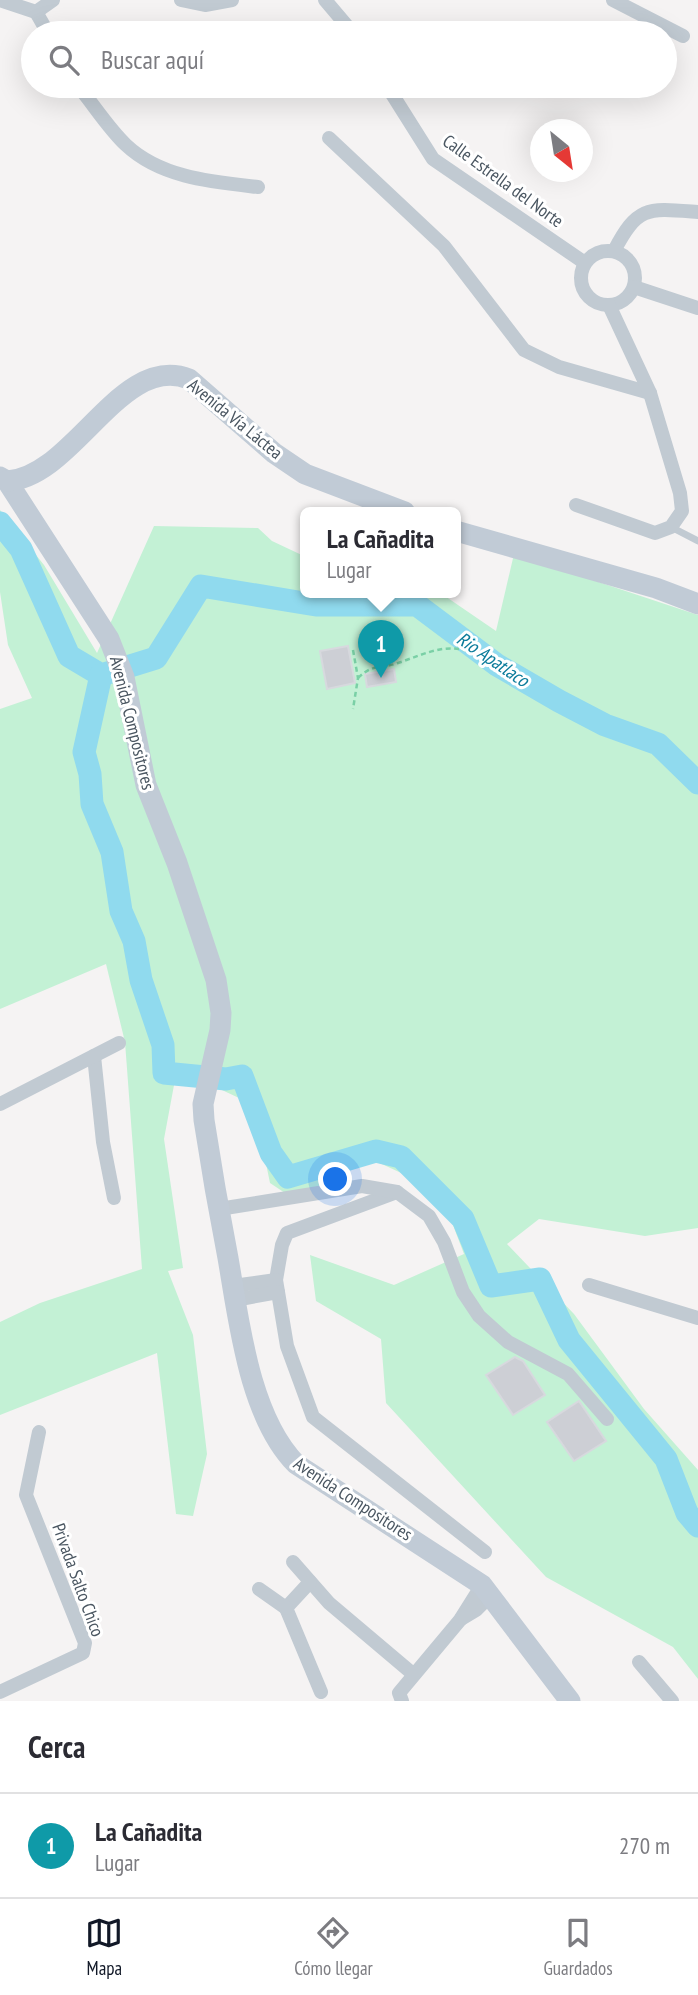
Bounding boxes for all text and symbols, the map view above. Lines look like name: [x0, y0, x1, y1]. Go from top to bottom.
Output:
search box: [21, 21, 677, 98]
icon: search: [45, 41, 83, 79]
text: Buscar aquí: [101, 43, 204, 76]
north arrow: [530, 119, 593, 182]
street label: Calle Estrella del Norte: [438, 129, 568, 232]
street label: Avenida Vía Láctea: [183, 373, 288, 464]
popup: [300, 507, 461, 598]
text: La Cañadita: [327, 522, 434, 555]
text: Lugar: [327, 555, 371, 584]
pin: 1: [358, 620, 404, 678]
water label: Rio Apatlaco: [452, 626, 535, 693]
street label: Avenida Compositores: [105, 654, 160, 792]
your location: [318, 1162, 352, 1196]
street label: Avenida Compositores: [290, 1452, 417, 1545]
street label: Privada Salto Chico: [47, 1520, 110, 1640]
text: Cerca: [28, 1727, 85, 1766]
text: La Cañadita: [95, 1815, 202, 1848]
text: 1: [46, 1831, 57, 1860]
text: 270 m: [619, 1831, 670, 1860]
text: Lugar: [95, 1848, 140, 1877]
tab: Mapa: [85, 1914, 123, 1980]
tab: Cómo llegar: [294, 1914, 373, 1980]
tab: Guardados: [544, 1914, 613, 1980]

